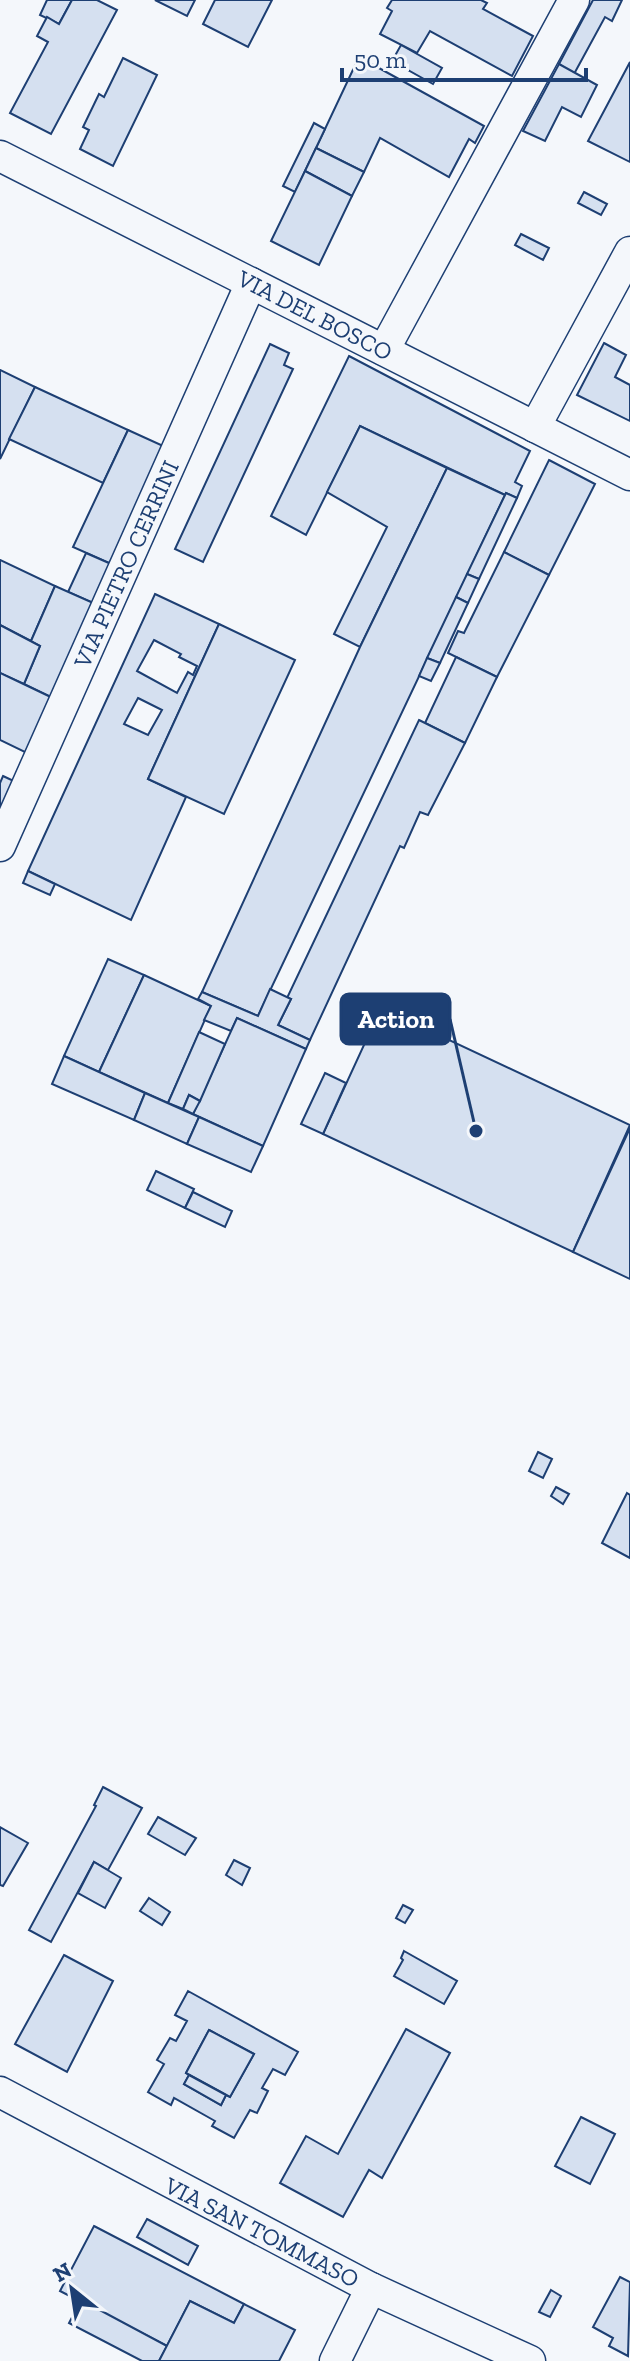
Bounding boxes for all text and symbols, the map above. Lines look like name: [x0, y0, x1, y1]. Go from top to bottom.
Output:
scale bar: [342, 32, 586, 82]
text: 50 m: [354, 45, 407, 74]
street label: VIA DEL BOSCO: [232, 263, 397, 367]
street label: VIA PIETRO CERRINI: [67, 456, 185, 673]
callout: Action: [341, 994, 450, 1044]
text: Action: [358, 1003, 435, 1035]
street label: VIA SAN TOMMASO: [159, 2170, 364, 2294]
north arrow: [32, 2249, 112, 2329]
text: N: [48, 2256, 76, 2288]

